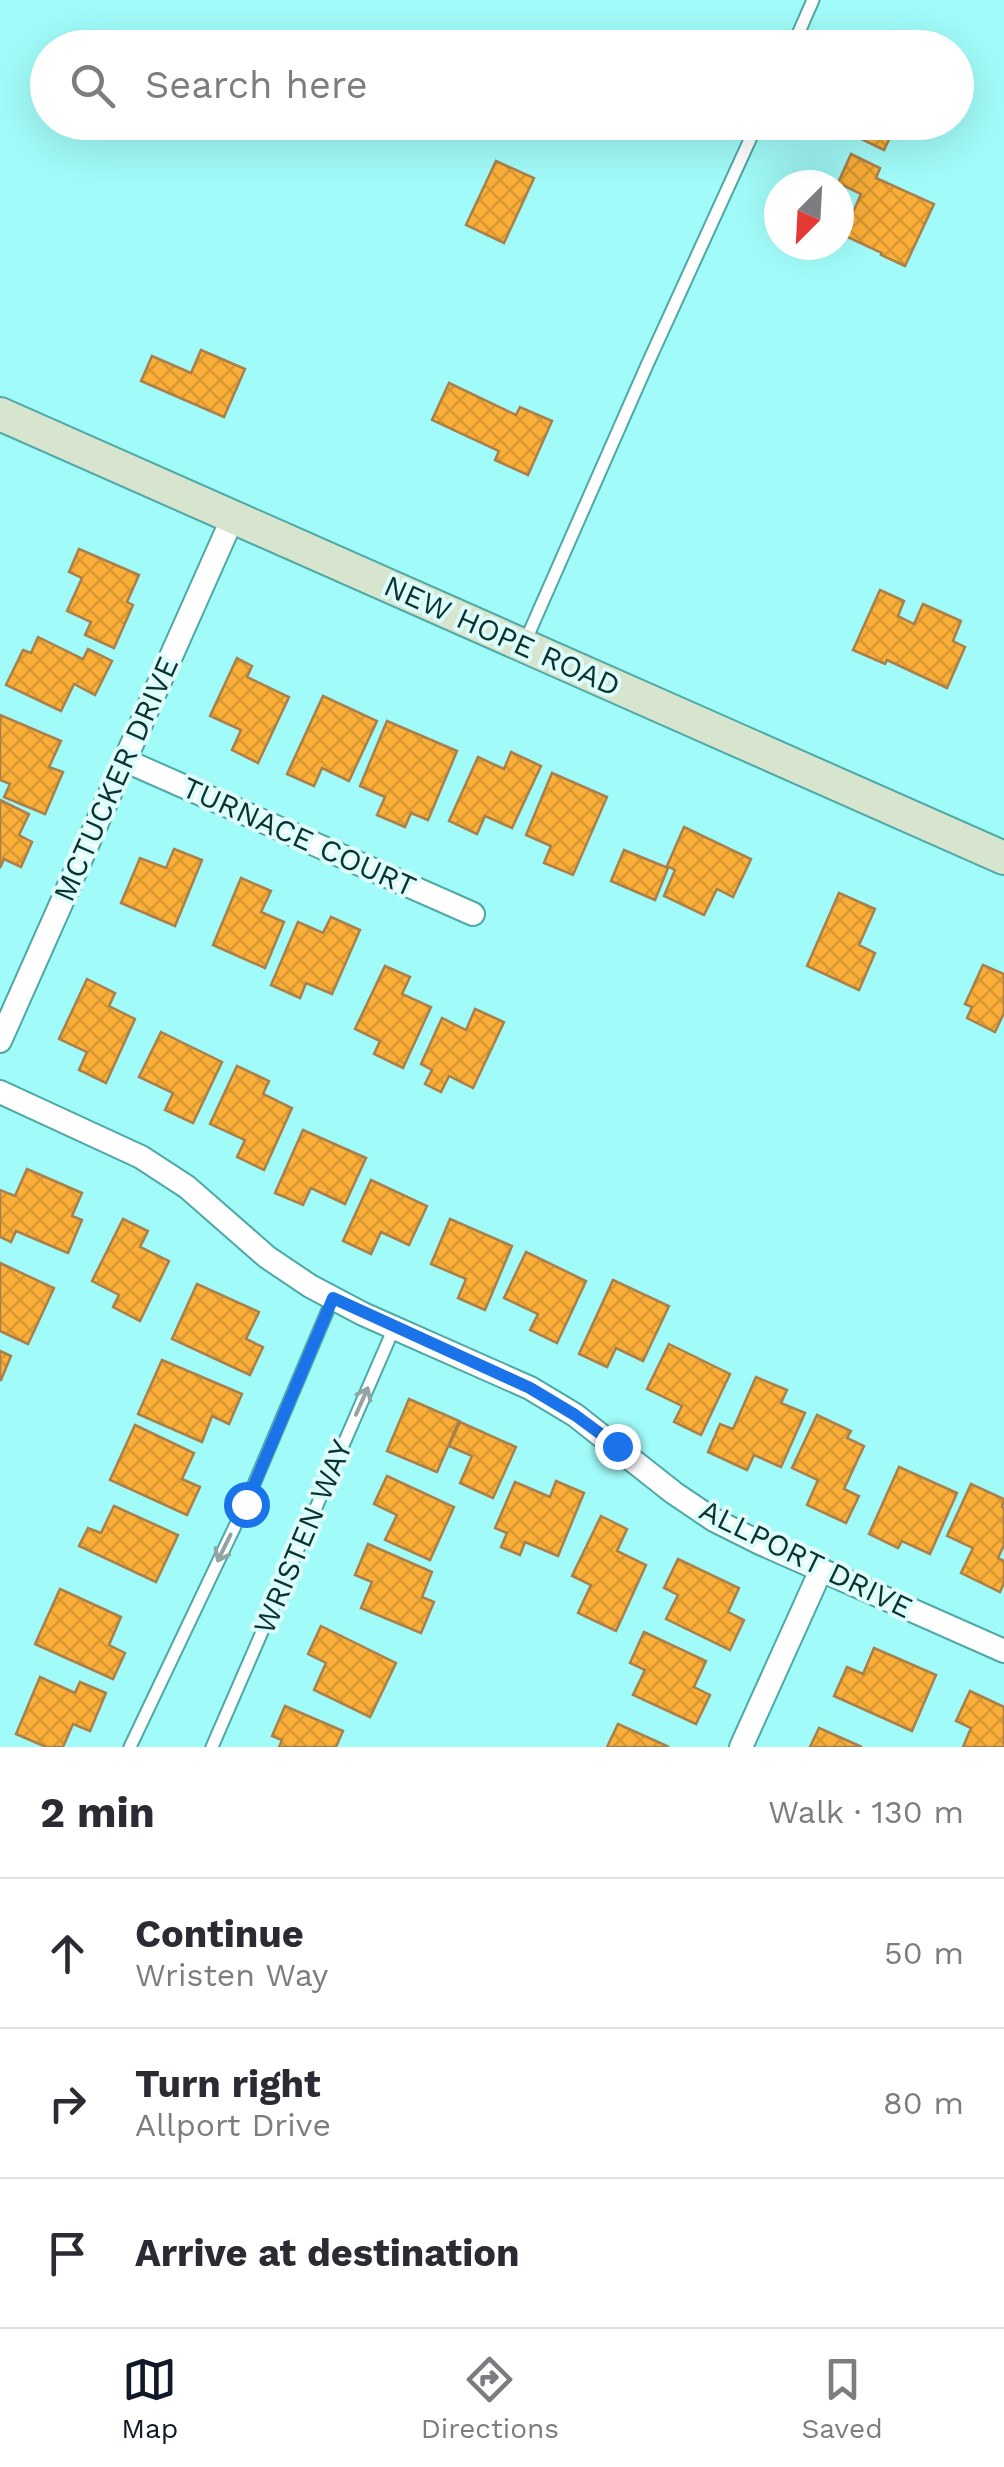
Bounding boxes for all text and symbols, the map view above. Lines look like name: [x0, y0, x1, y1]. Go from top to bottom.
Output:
search box: [30, 30, 974, 140]
icon: search: [65, 58, 120, 113]
text: Search here: [145, 63, 368, 107]
north arrow: [764, 170, 854, 260]
street label: NEW HOPE ROAD: [379, 568, 626, 703]
street label: MCTUCKER DRIVE: [46, 651, 185, 907]
street label: TURNACE COURT: [177, 769, 421, 904]
one-way arrow: [354, 1386, 372, 1417]
route end: [595, 1424, 641, 1470]
street label: WRISTEN WAY: [246, 1435, 359, 1639]
route start: [224, 1482, 270, 1528]
street label: ALLPORT DRIVE: [694, 1492, 918, 1625]
one-way arrow: [214, 1532, 233, 1562]
text: 2 min: [40, 1788, 155, 1837]
text: Walk · 130 m: [768, 1793, 964, 1831]
text: Continue: [135, 1912, 304, 1956]
icon: ahead: [40, 1926, 95, 1981]
text: 50 m: [884, 1934, 964, 1972]
text: Wristen Way: [135, 1956, 328, 1994]
text: Turn right: [135, 2062, 321, 2106]
icon: right: [40, 2076, 95, 2131]
text: 80 m: [883, 2084, 964, 2122]
text: Allport Drive: [135, 2106, 331, 2144]
icon: arrive: [40, 2226, 95, 2281]
text: Arrive at destination: [135, 2231, 520, 2275]
tab: Map: [121, 2352, 178, 2445]
tab: Directions: [421, 2352, 559, 2445]
tab: Saved: [801, 2352, 883, 2445]

